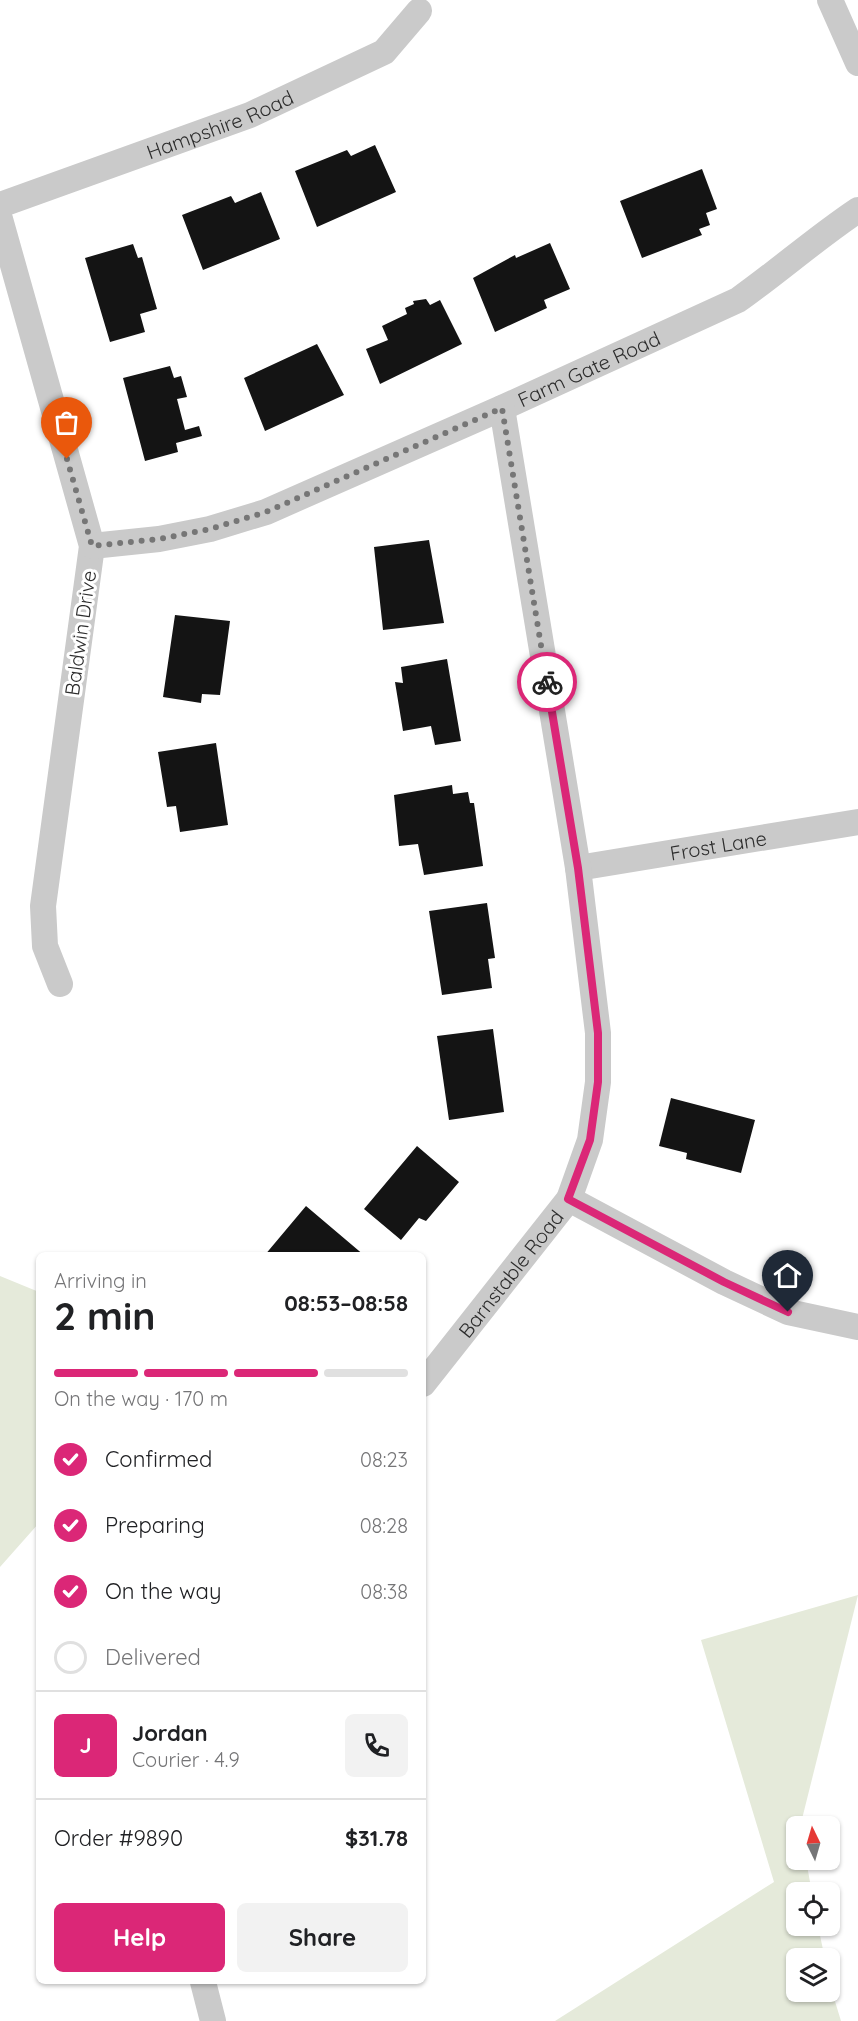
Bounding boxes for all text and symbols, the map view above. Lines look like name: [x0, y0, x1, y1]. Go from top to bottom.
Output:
street label: Hampshire Road: [143, 84, 297, 164]
street label: Farm Gate Road: [513, 325, 664, 412]
pin: [41, 397, 92, 459]
icon: bag: [50, 406, 83, 439]
street label: Baldwin Drive: [59, 569, 101, 697]
courier: [517, 652, 577, 712]
icon: bike: [531, 666, 564, 699]
street label: Frost Lane: [668, 825, 768, 865]
street label: Barnstable Road: [452, 1204, 568, 1342]
pin: [762, 1250, 813, 1312]
icon: home: [771, 1259, 804, 1292]
text: Arriving in: [54, 1268, 147, 1293]
text: 08:53–08:58: [284, 1289, 408, 1317]
text: 2 min: [54, 1291, 156, 1340]
text: On the way · 170 m: [54, 1386, 228, 1411]
icon: check: [54, 1443, 87, 1476]
text: Confirmed: [105, 1445, 212, 1473]
text: 08:23: [360, 1447, 408, 1472]
icon: check: [54, 1509, 87, 1542]
text: Preparing: [105, 1511, 205, 1539]
text: 08:28: [360, 1513, 408, 1538]
icon: check: [54, 1575, 87, 1608]
text: On the way: [105, 1577, 221, 1605]
text: 08:38: [360, 1579, 408, 1604]
text: Delivered: [105, 1643, 201, 1671]
button: phone: [345, 1714, 408, 1777]
text: Jordan: [132, 1719, 208, 1747]
text: J: [79, 1731, 92, 1759]
text: Courier · 4.9: [132, 1747, 240, 1772]
north arrow: [786, 1816, 840, 1870]
map controls: [786, 1816, 840, 2002]
text: Order #9890: [54, 1824, 183, 1852]
text: $31.78: [345, 1824, 408, 1852]
button: locate: [786, 1882, 840, 1936]
button: Help: [54, 1903, 225, 1972]
button: Share: [237, 1903, 408, 1972]
button: layers: [786, 1948, 840, 2002]

